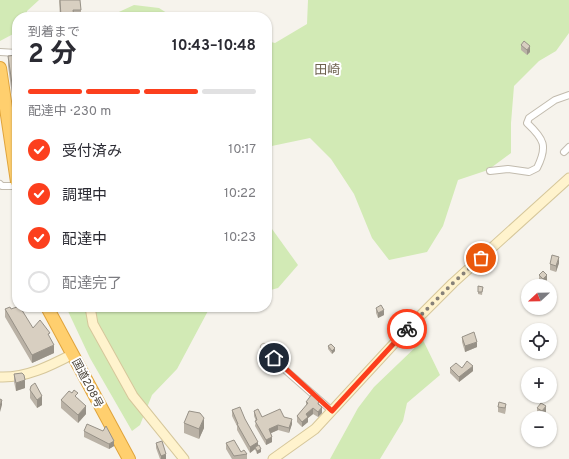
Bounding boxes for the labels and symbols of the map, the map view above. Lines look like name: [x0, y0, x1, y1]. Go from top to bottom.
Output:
district label: 田崎: [314, 63, 340, 79]
pin: [464, 241, 498, 275]
north arrow: [521, 279, 557, 315]
courier: [387, 309, 427, 349]
pin: [257, 341, 291, 375]
street label: 国道208号: [68, 357, 106, 410]

